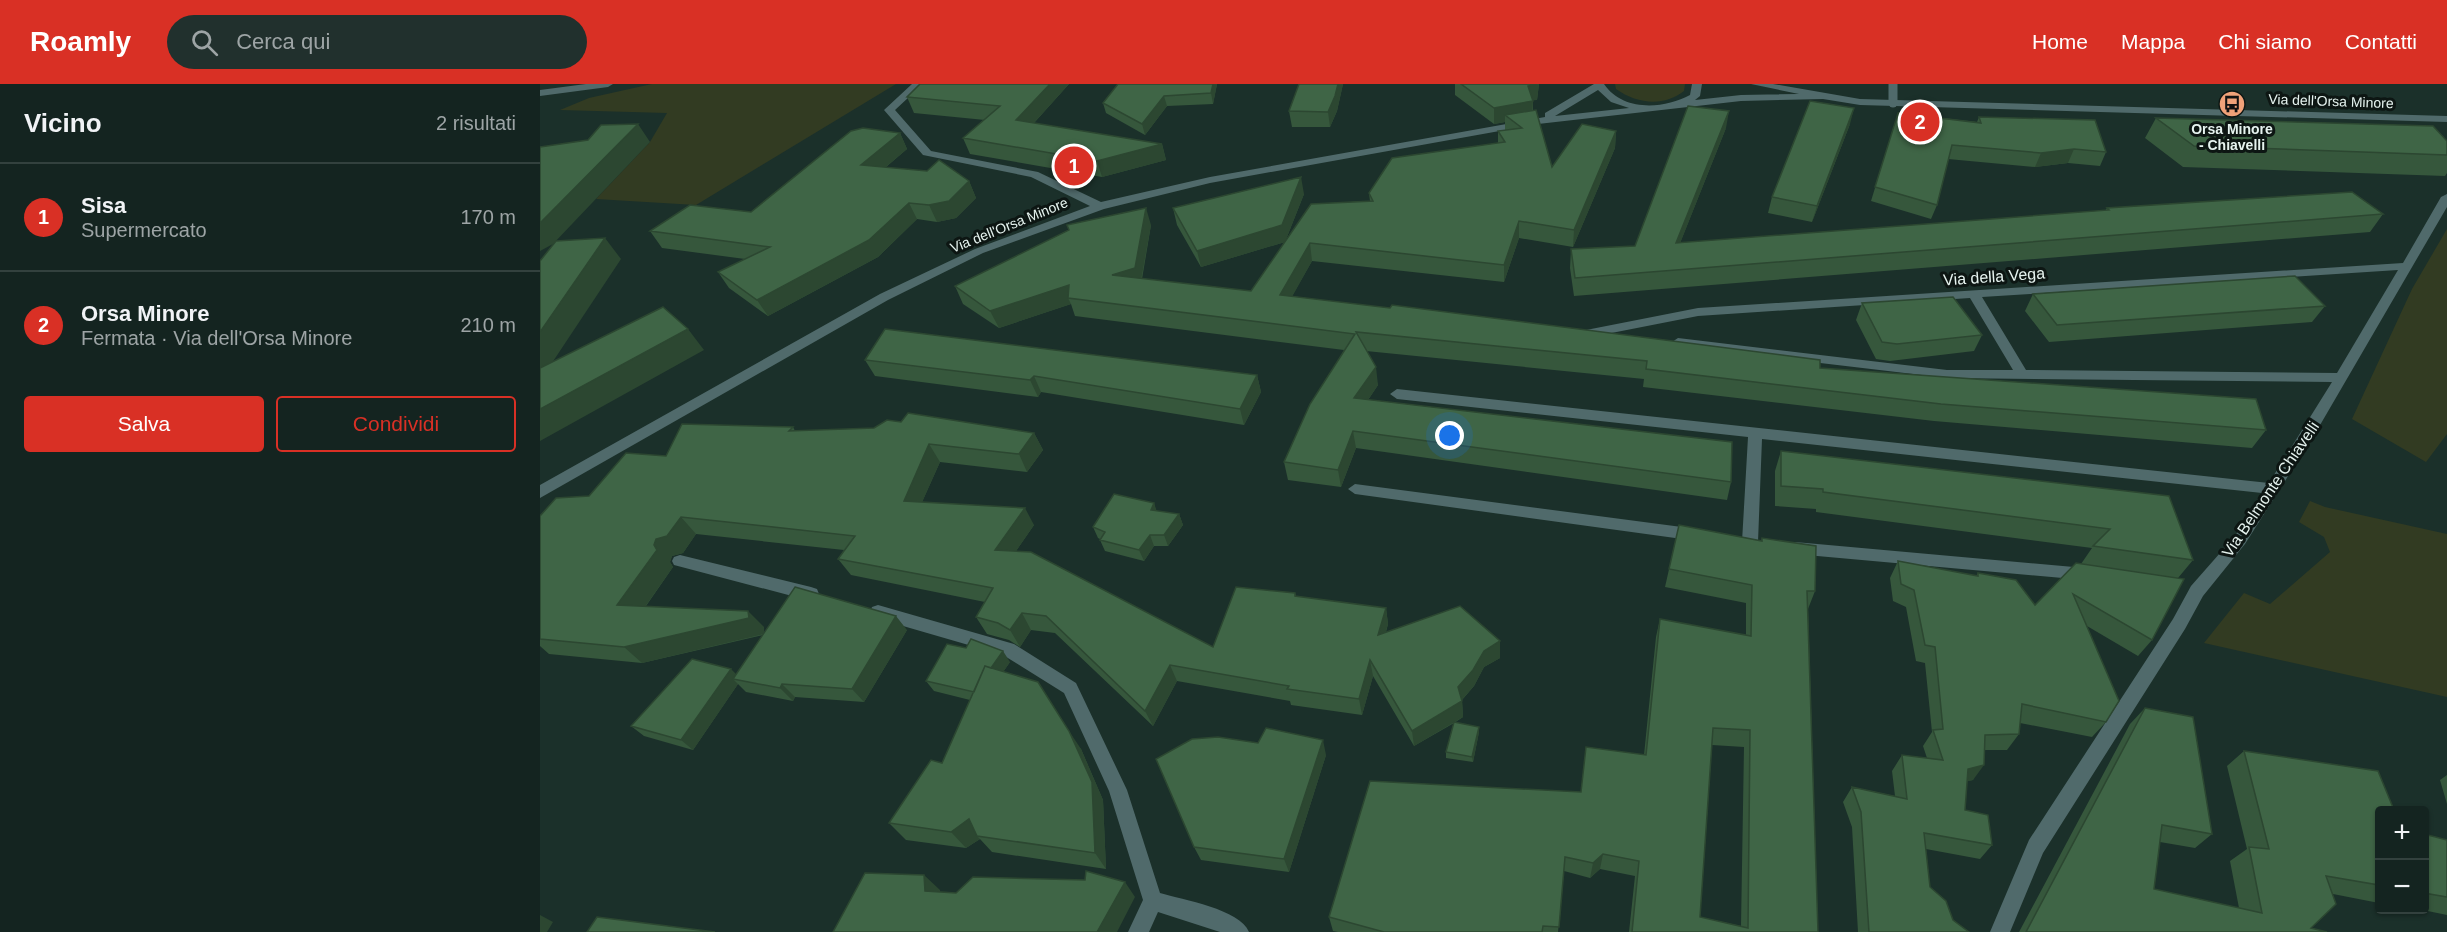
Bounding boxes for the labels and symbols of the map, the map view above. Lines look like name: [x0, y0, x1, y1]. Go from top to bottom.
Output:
bus stop icon: Orsa Minore - Chiavelli: [2217, 89, 2247, 119]
street label: Via dell'Orsa Minore: [2268, 91, 2394, 111]
pin: 2: [1900, 99, 1940, 144]
place label: Orsa Minore - Chiavelli: [2191, 121, 2273, 153]
pin: 1: [1054, 144, 1094, 188]
street label: Via dell'Orsa Minore: [948, 194, 1070, 256]
street label: Via della Vega: [1943, 264, 2046, 289]
street label: Via Belmonte Chiavelli: [2219, 418, 2322, 560]
your location: [1435, 421, 1464, 450]

